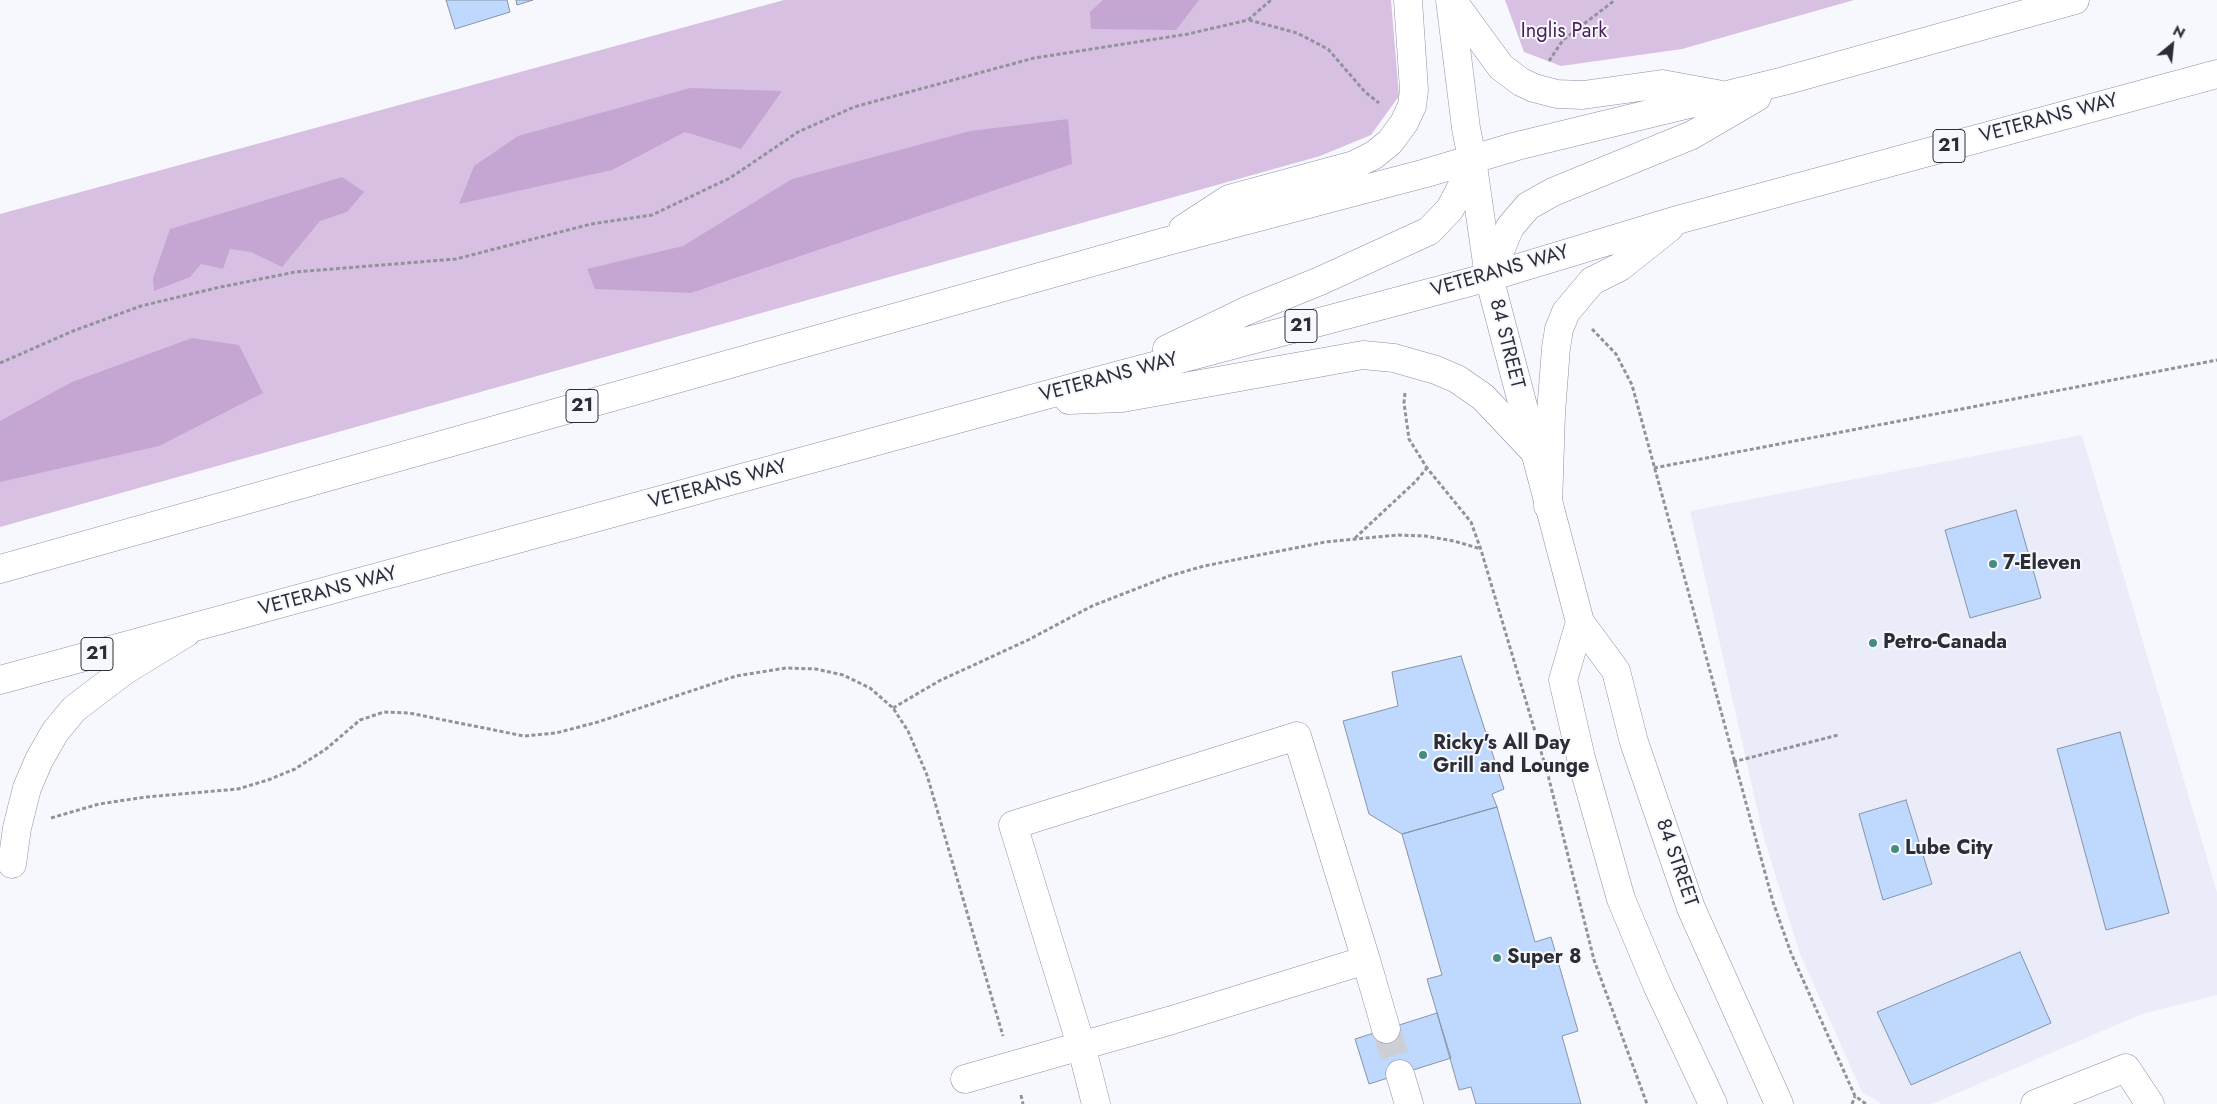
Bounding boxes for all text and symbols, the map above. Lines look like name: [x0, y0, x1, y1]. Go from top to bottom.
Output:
park label: Inglis Park: [1521, 20, 1607, 44]
north arrow: [2147, 20, 2197, 70]
text: N: [2169, 20, 2189, 43]
street label: VETERANS WAY: [1977, 89, 2121, 149]
road number: 21: [1933, 130, 1965, 162]
street label: VETERANS WAY: [1428, 241, 1572, 303]
street label: 84 STREET: [1483, 297, 1529, 391]
road number: 21: [1285, 310, 1317, 342]
street label: VETERANS WAY: [1037, 348, 1181, 408]
road number: 21: [566, 390, 598, 422]
street label: VETERANS WAY: [646, 455, 790, 515]
place label: 7-Eleven: [2003, 552, 2081, 576]
marker: 7-Eleven: [1987, 558, 1999, 570]
street label: VETERANS WAY: [256, 562, 400, 622]
place label: Petro-Canada: [1883, 631, 2007, 655]
marker: Petro-Canada: [1867, 637, 1879, 649]
road number: 21: [81, 638, 113, 671]
place label: Ricky's All Day Grill and Lounge: [1433, 732, 1589, 779]
marker: Ricky's All Day Grill and Lounge: [1417, 749, 1429, 761]
street label: 84 STREET: [1650, 816, 1702, 910]
place label: Lube City: [1905, 837, 1993, 861]
marker: Lube City: [1889, 843, 1901, 855]
place label: Super 8: [1507, 946, 1582, 970]
marker: Super 8: [1491, 952, 1503, 964]

